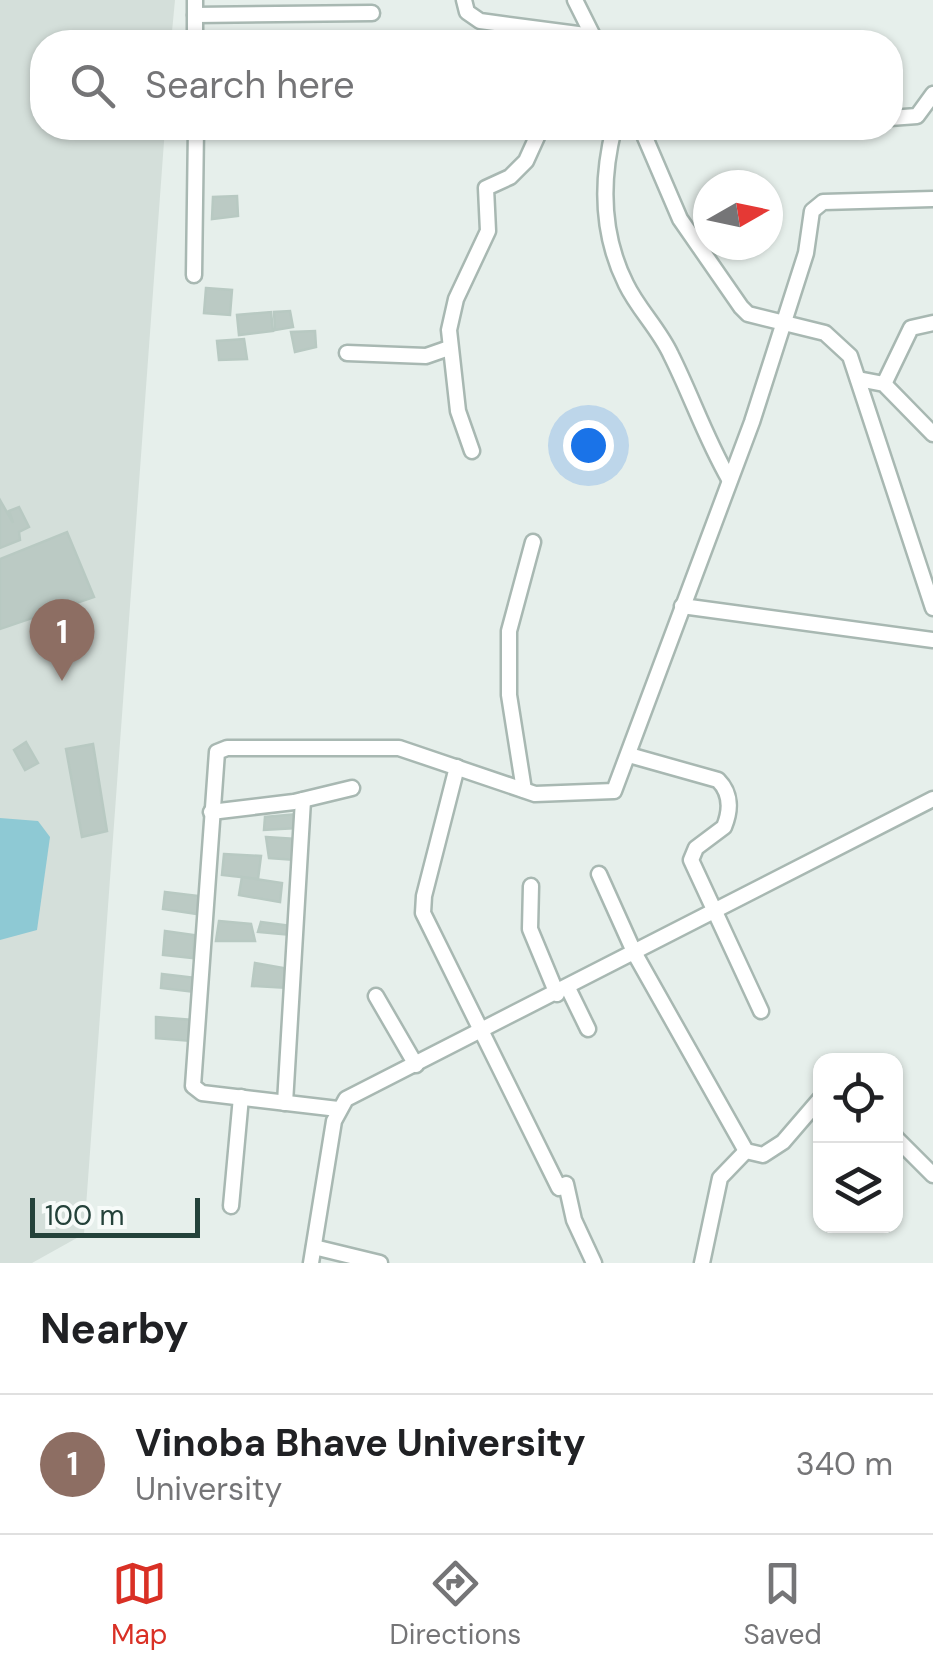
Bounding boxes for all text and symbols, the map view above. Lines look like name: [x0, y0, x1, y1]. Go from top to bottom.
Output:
search box: [30, 30, 903, 140]
icon: search: [65, 58, 120, 113]
text: Search here: [145, 60, 355, 110]
north arrow: [693, 170, 783, 260]
your location: [563, 420, 614, 471]
pin: 1: [30, 598, 94, 681]
map controls: [813, 1053, 903, 1233]
button: locate: [813, 1053, 903, 1143]
button: layers: [813, 1143, 903, 1233]
scale bar: [30, 1193, 200, 1238]
text: 100 m: [45, 1197, 124, 1234]
text: Nearby: [40, 1301, 189, 1356]
text: Vinoba Bhave University: [135, 1418, 586, 1468]
text: 1: [67, 1443, 78, 1485]
text: 340 m: [796, 1443, 893, 1485]
text: University: [135, 1468, 282, 1510]
tab: Map: [111, 1556, 167, 1653]
tab: Directions: [390, 1556, 521, 1653]
tab: Saved: [743, 1556, 822, 1653]

